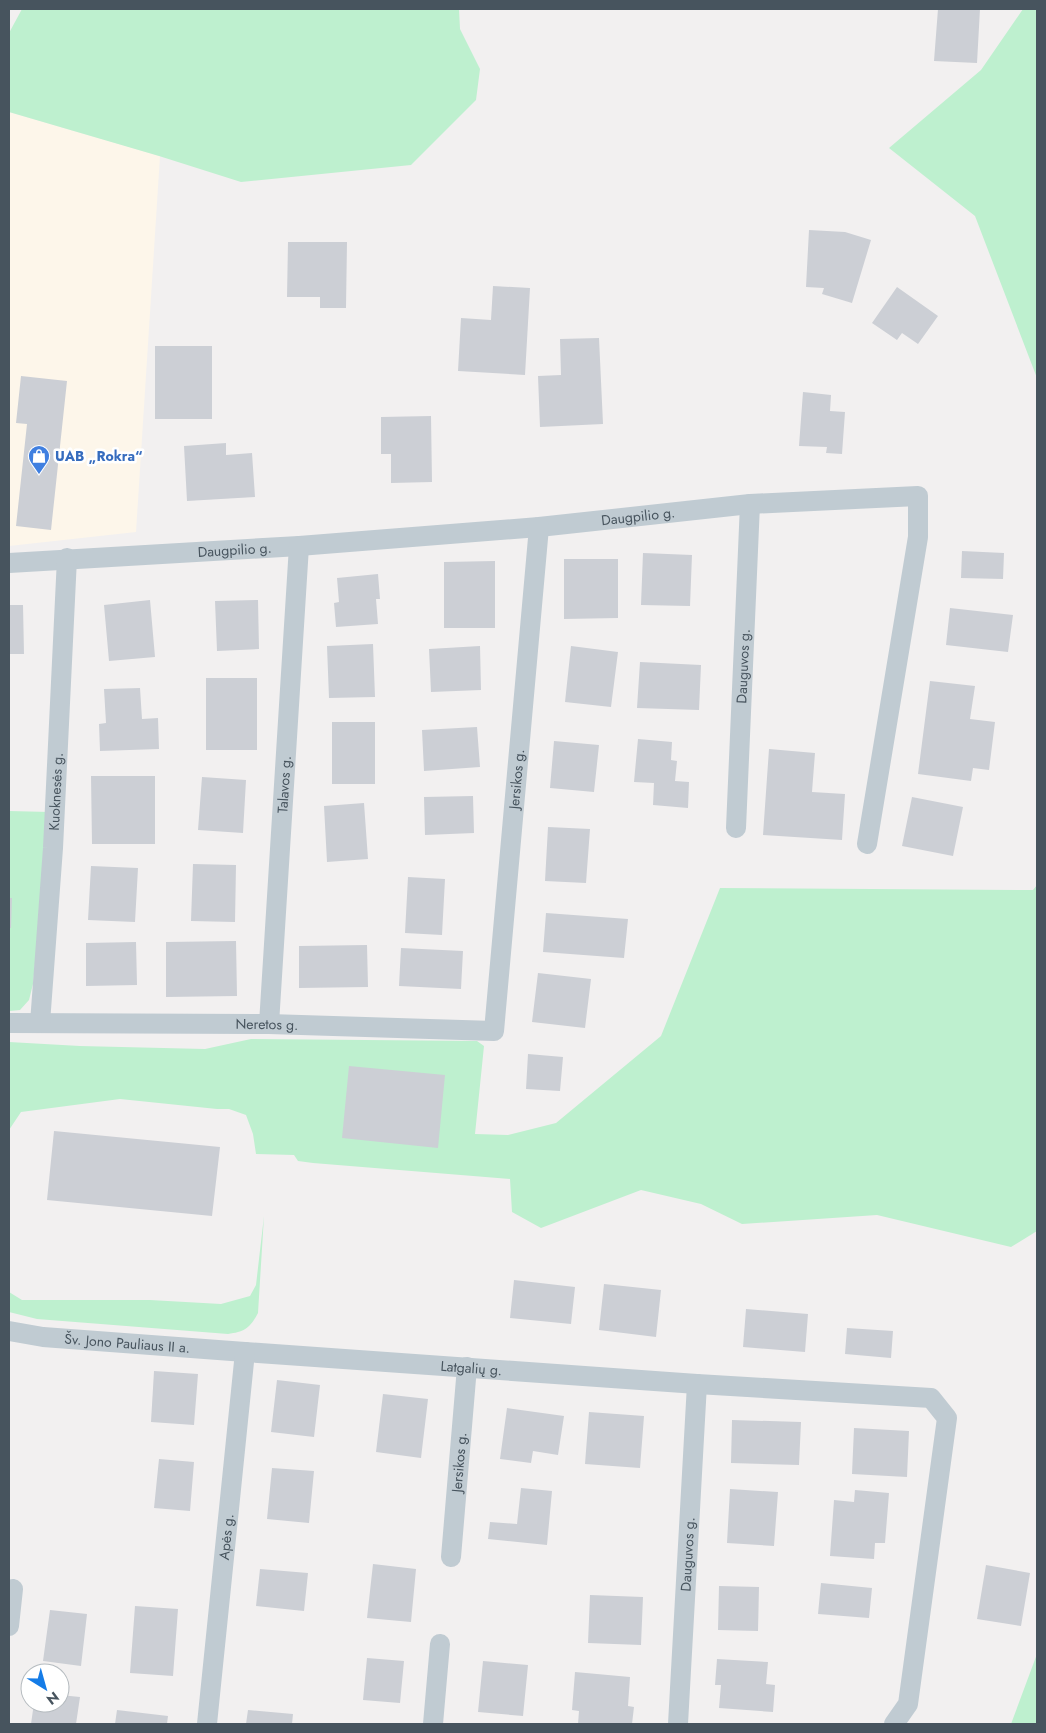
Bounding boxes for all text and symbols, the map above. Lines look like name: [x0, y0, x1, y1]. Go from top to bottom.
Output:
shop icon: UAB „Rokra“: [27, 444, 51, 475]
place label: UAB „Rokra“: [55, 446, 143, 466]
street label: Daugpilio g.: [600, 502, 676, 530]
street label: Daugpilio g.: [197, 538, 272, 562]
street label: Dauguvos g.: [731, 628, 755, 704]
street label: Jersikos g.: [504, 748, 529, 812]
street label: Kuoknesės g.: [44, 752, 68, 831]
street label: Talavos g.: [272, 755, 296, 814]
street label: Neretos g.: [235, 1014, 299, 1035]
street label: Šv. Jono Pauliaus II a.: [64, 1329, 191, 1358]
street label: Latgalių g.: [440, 1356, 503, 1380]
street label: Jersikos g.: [446, 1431, 471, 1495]
street label: Apės g.: [214, 1513, 238, 1561]
street label: Dauguvos g.: [675, 1516, 700, 1592]
north arrow: [20, 1663, 70, 1713]
text: N: [42, 1687, 63, 1710]

